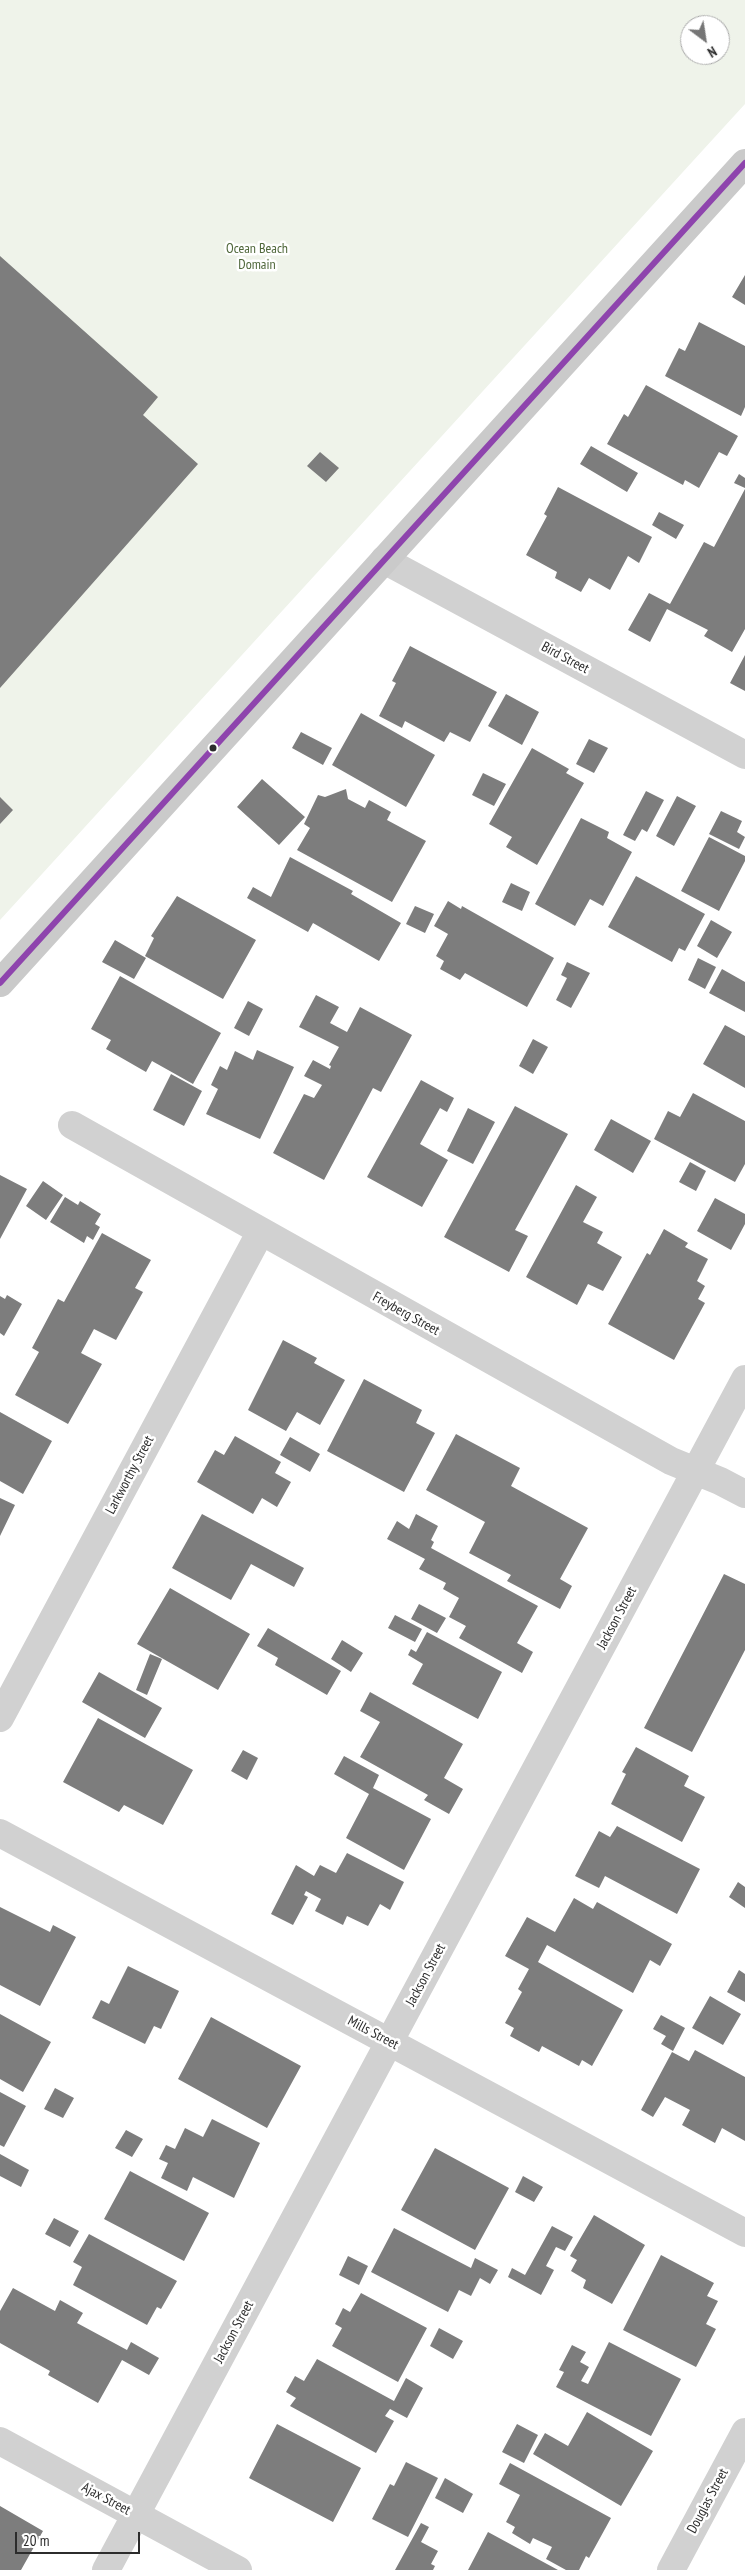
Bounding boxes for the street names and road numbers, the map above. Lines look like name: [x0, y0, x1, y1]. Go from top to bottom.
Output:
street label: Bird Street: [538, 638, 592, 678]
street label: Freyberg Street: [370, 1289, 442, 1339]
street label: Larkworthy Street: [102, 1433, 158, 1517]
street label: Jackson Street: [594, 1584, 640, 1652]
street label: Jackson Street: [403, 1941, 449, 2009]
street label: Mills Street: [345, 2013, 401, 2053]
street label: Jackson Street: [211, 2298, 257, 2366]
street label: Douglas Street: [684, 2466, 732, 2536]
street label: Ajax Street: [79, 2479, 133, 2519]

